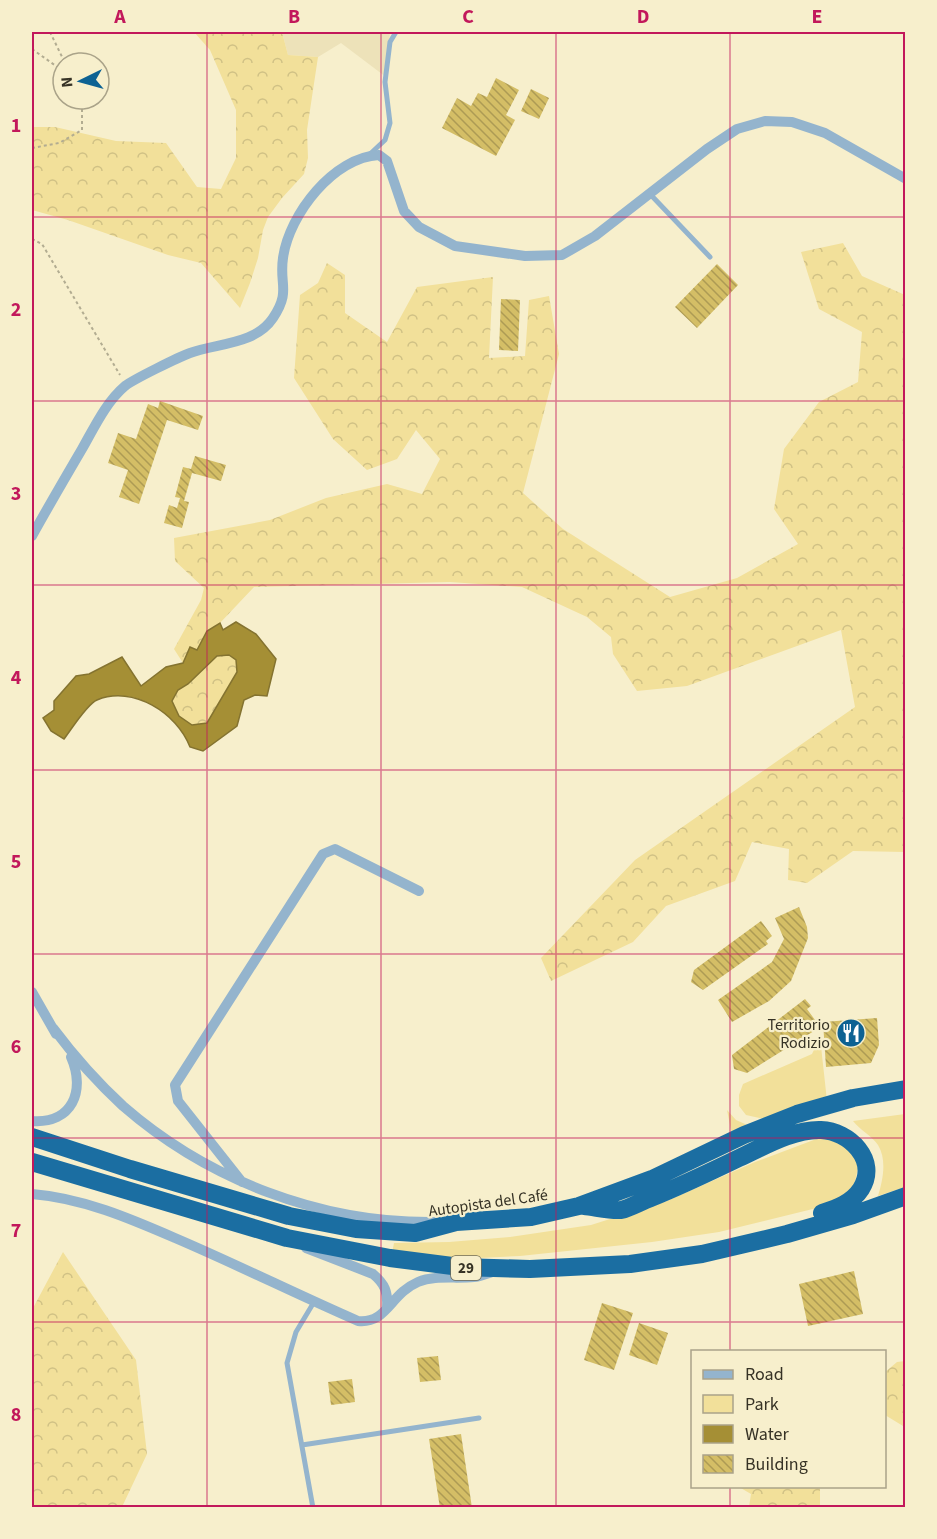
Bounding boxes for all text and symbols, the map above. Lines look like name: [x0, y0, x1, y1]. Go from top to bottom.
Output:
text: A: [113, 3, 126, 31]
text: B: [288, 3, 300, 31]
text: C: [462, 3, 474, 31]
text: D: [637, 3, 649, 31]
text: E: [812, 3, 822, 31]
north arrow: [51, 51, 111, 111]
text: N: [56, 76, 78, 88]
text: 1: [11, 112, 21, 140]
text: 2: [11, 296, 21, 324]
text: 3: [11, 480, 21, 508]
text: 4: [11, 664, 22, 692]
text: 5: [11, 848, 21, 876]
place label: Territorio Rodizio: [767, 1014, 830, 1054]
restaurant icon: Territorio Rodizio: [835, 1017, 867, 1049]
text: 6: [11, 1033, 21, 1061]
street label: Autopista del Café: [427, 1184, 549, 1222]
text: 7: [11, 1217, 21, 1245]
road number: 29: [451, 1256, 481, 1280]
legend: [691, 1350, 886, 1488]
text: Road: [745, 1362, 784, 1387]
text: Park: [745, 1392, 779, 1417]
text: 8: [11, 1401, 21, 1429]
text: Water: [745, 1422, 789, 1447]
text: Building: [745, 1452, 808, 1477]

